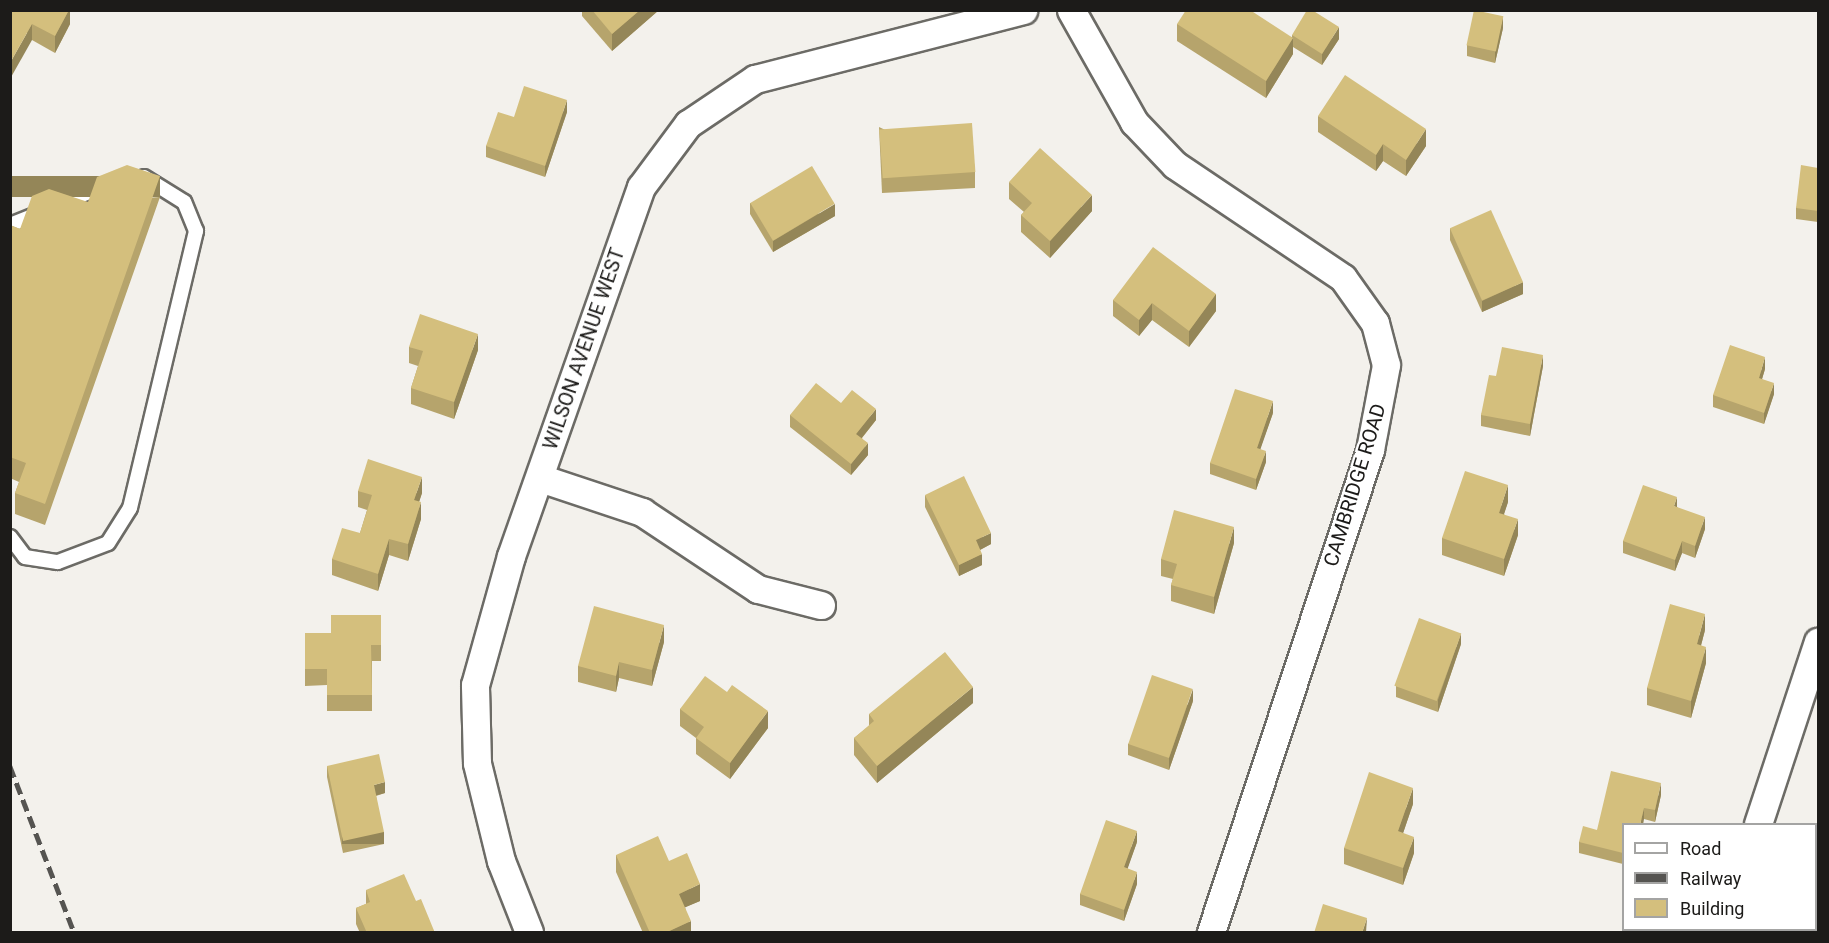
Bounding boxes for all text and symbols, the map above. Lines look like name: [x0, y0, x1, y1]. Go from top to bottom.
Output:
street label: WILSON AVENUE WEST: [538, 245, 630, 453]
street label: CAMBRIDGE ROAD: [1319, 401, 1391, 569]
legend: [1622, 823, 1817, 931]
text: Road: [1680, 838, 1721, 859]
text: Railway: [1680, 868, 1741, 889]
text: Building: [1680, 898, 1744, 919]

